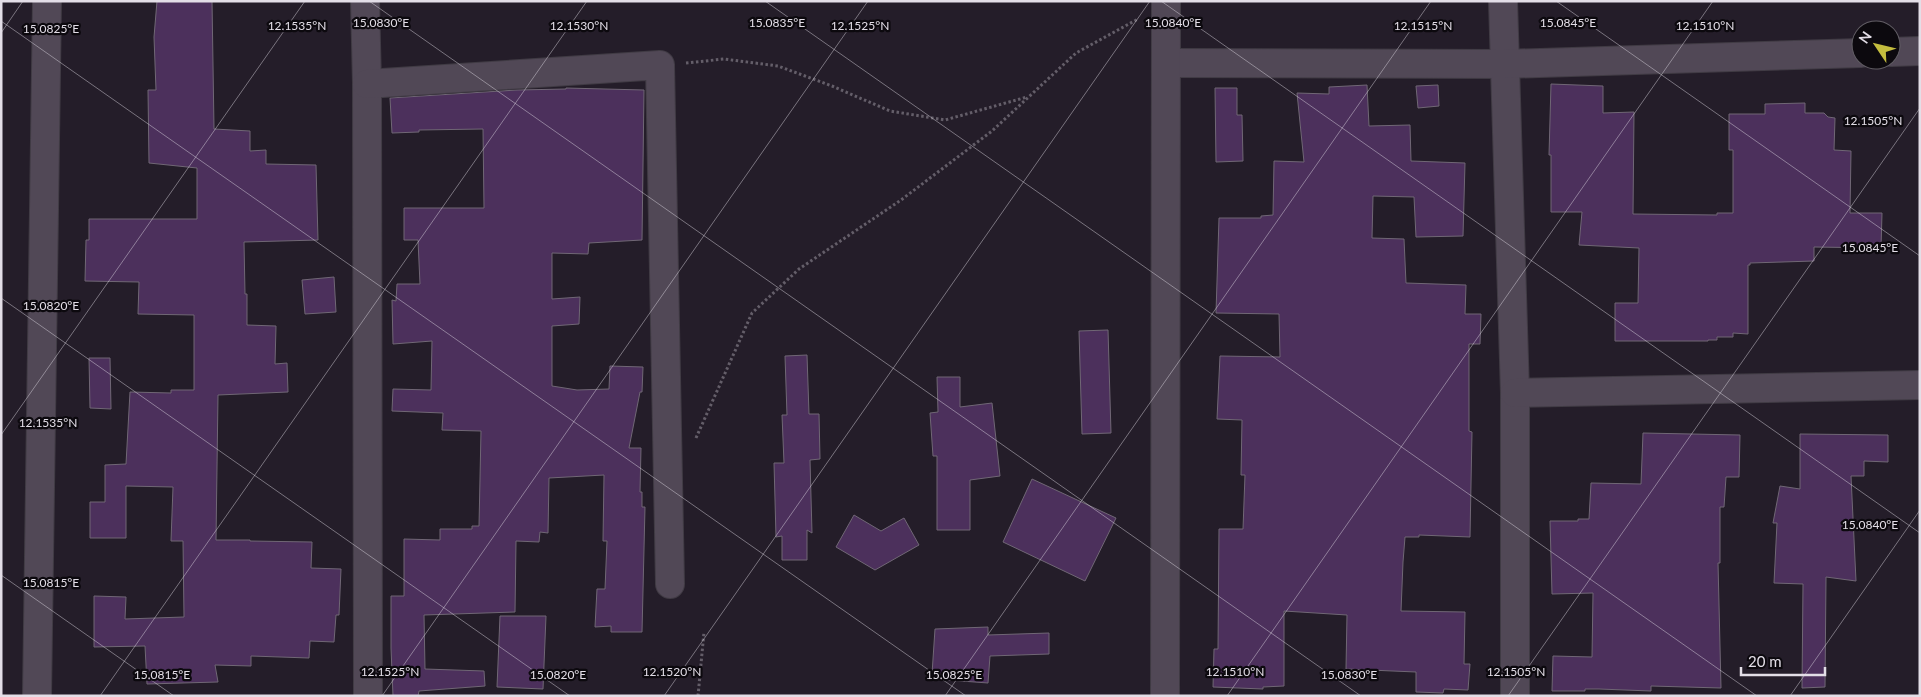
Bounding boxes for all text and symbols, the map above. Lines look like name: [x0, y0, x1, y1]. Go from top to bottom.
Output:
text: 15.0830°E: [353, 15, 409, 30]
text: 15.0835°E: [749, 15, 805, 30]
text: 15.0840°E: [1145, 15, 1201, 30]
text: 15.0845°E: [1540, 15, 1596, 30]
text: 12.1535°N: [268, 18, 326, 33]
text: 12.1530°N: [550, 18, 608, 33]
text: 12.1525°N: [831, 18, 889, 33]
text: 12.1515°N: [1394, 18, 1452, 33]
text: 12.1510°N: [1676, 18, 1734, 33]
north arrow: [1851, 20, 1901, 70]
text: 15.0825°E: [23, 21, 79, 36]
text: N: [1855, 28, 1875, 47]
text: 12.1505°N: [1844, 113, 1902, 128]
text: 15.0845°E: [1842, 240, 1898, 255]
text: 15.0820°E: [23, 298, 79, 313]
text: 12.1535°N: [19, 415, 77, 430]
text: 15.0840°E: [1842, 517, 1898, 532]
text: 15.0815°E: [23, 575, 79, 590]
scale bar: [1741, 644, 1825, 676]
text: 20 m: [1748, 652, 1782, 670]
text: 12.1525°N: [361, 664, 419, 679]
text: 12.1520°N: [643, 664, 701, 679]
text: 12.1510°N: [1206, 664, 1264, 679]
text: 12.1505°N: [1487, 664, 1545, 679]
text: 15.0815°E: [134, 667, 190, 682]
text: 15.0820°E: [530, 667, 586, 682]
text: 15.0825°E: [926, 667, 982, 682]
text: 15.0830°E: [1321, 667, 1377, 682]

